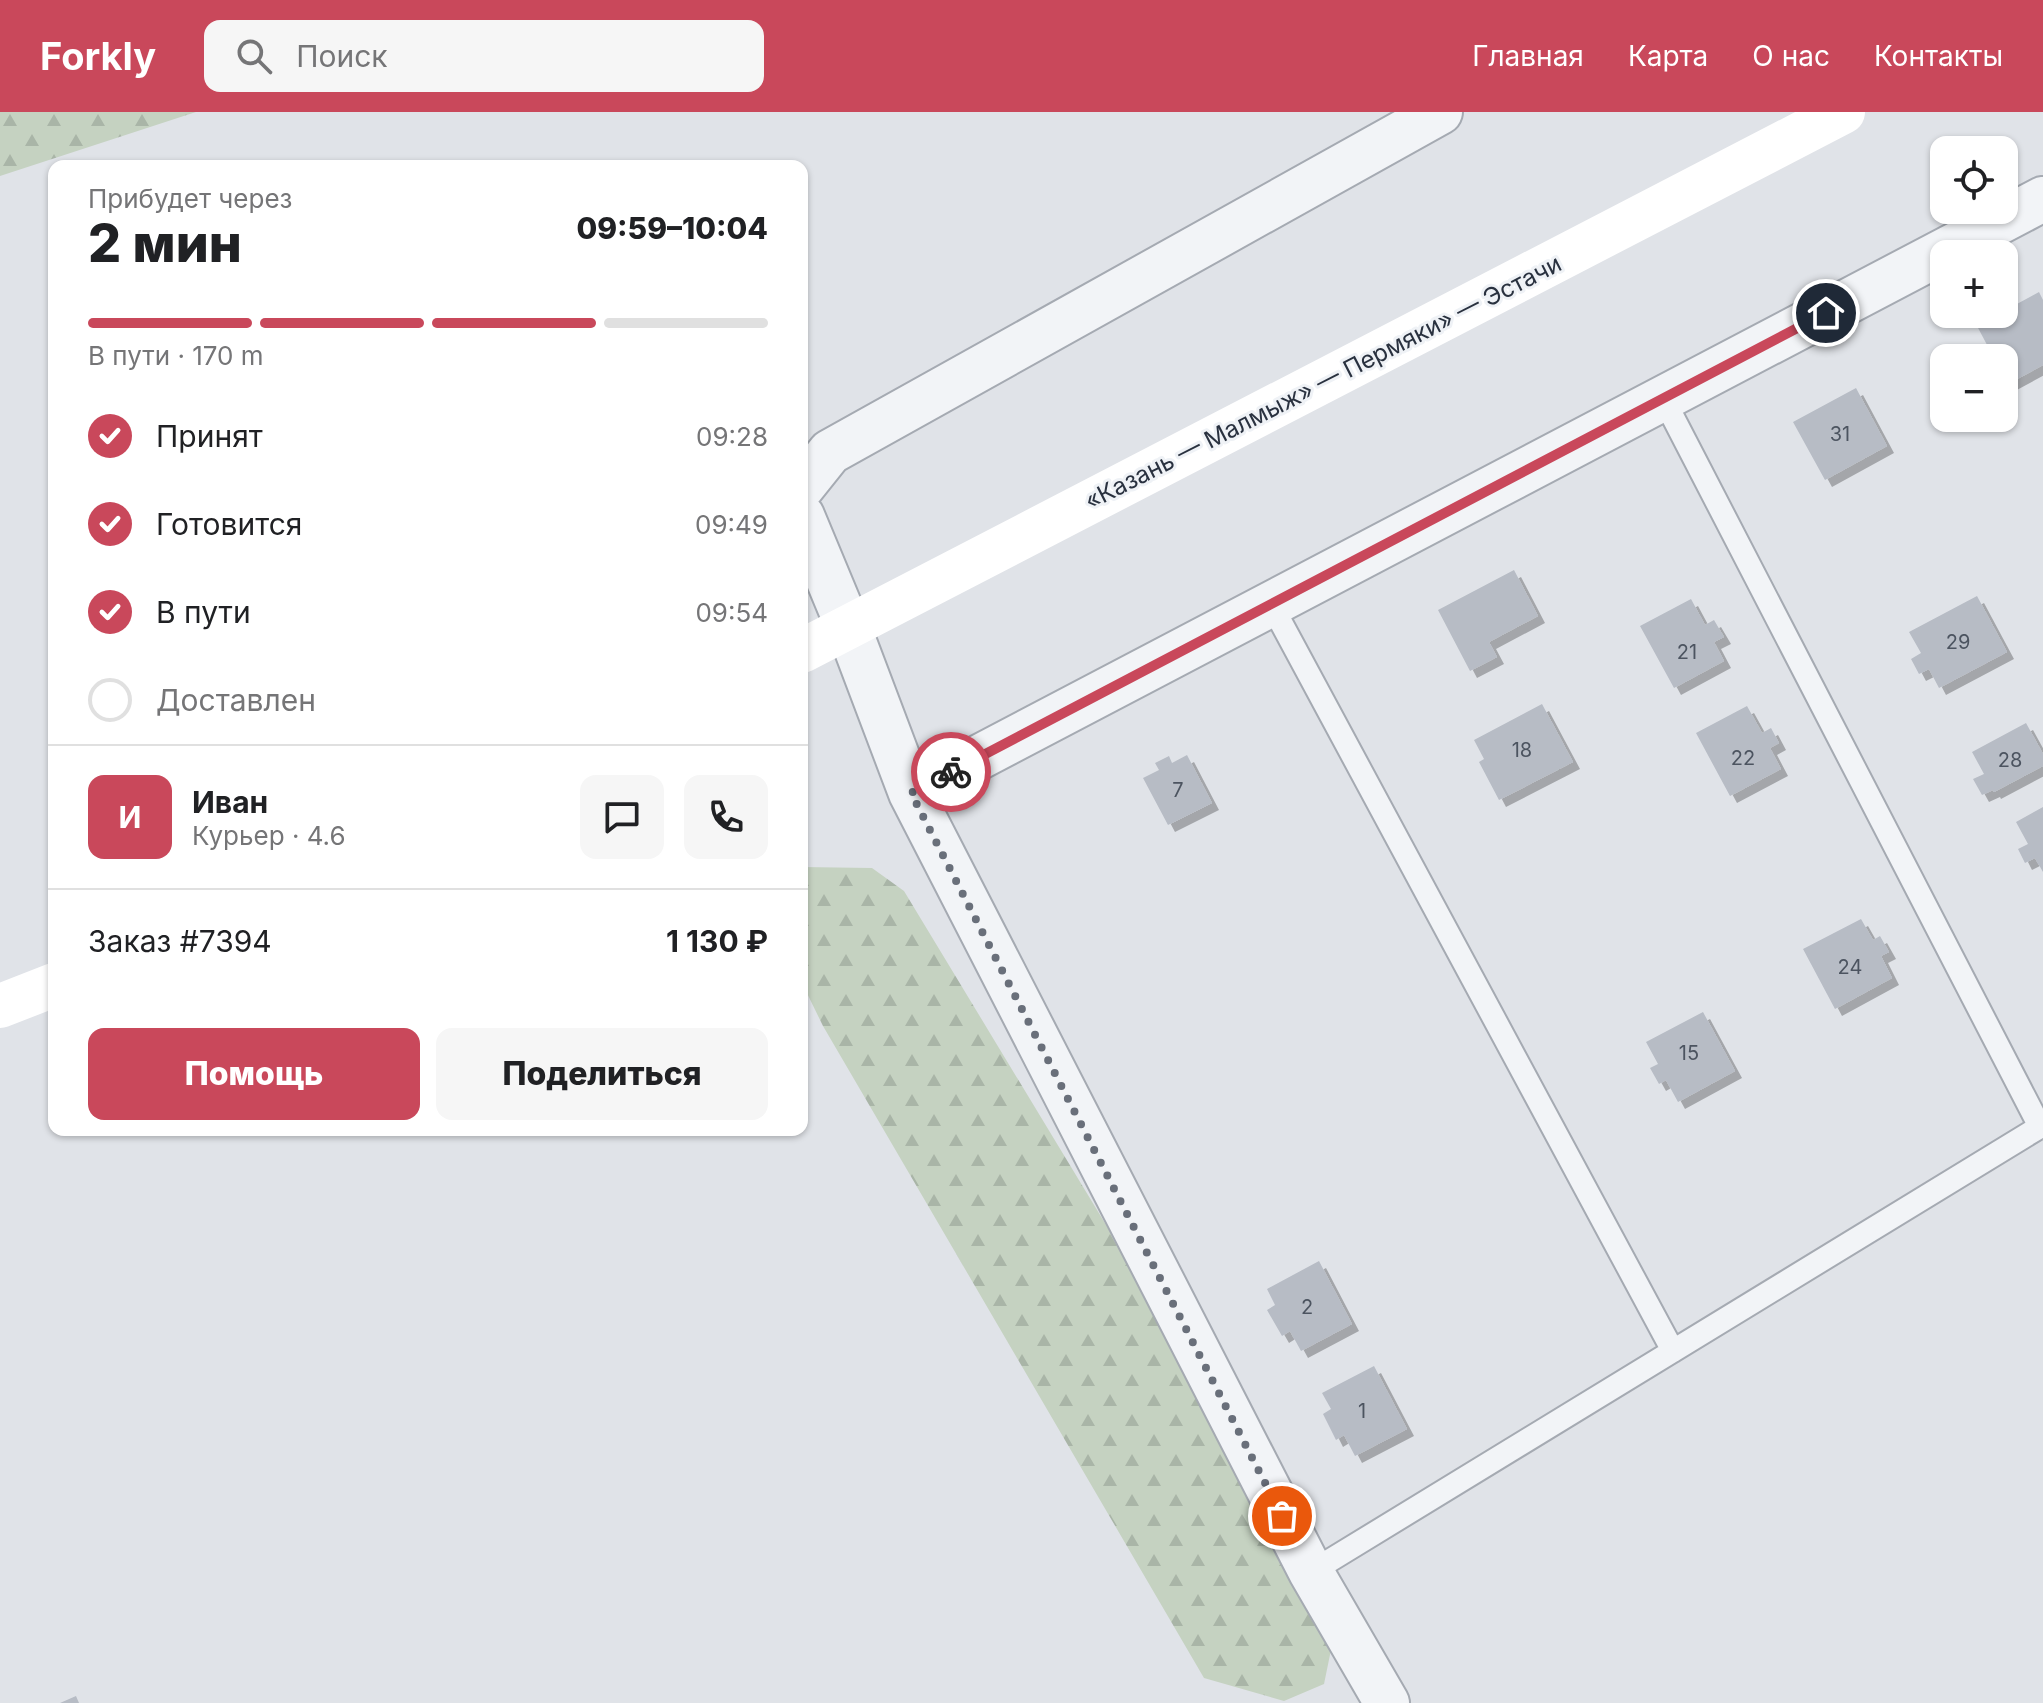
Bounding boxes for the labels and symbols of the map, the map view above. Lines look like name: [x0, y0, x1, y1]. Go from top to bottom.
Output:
street label: «Казань — Малмыж» — Пермяки» — Эстачи: [1080, 249, 1566, 515]
pin: [1792, 279, 1860, 347]
house number: 31: [1830, 422, 1850, 446]
house number: 29: [1946, 630, 1970, 654]
house number: 21: [1677, 640, 1697, 664]
courier: [911, 732, 991, 812]
house number: 18: [1512, 738, 1532, 762]
house number: 22: [1731, 746, 1755, 770]
house number: 28: [1998, 748, 2022, 772]
house number: 7: [1172, 778, 1184, 802]
house number: 24: [1838, 955, 1862, 979]
house number: 15: [1679, 1041, 1699, 1065]
house number: 2: [1301, 1295, 1313, 1319]
house number: 1: [1358, 1399, 1366, 1423]
pin: [1248, 1482, 1316, 1550]

